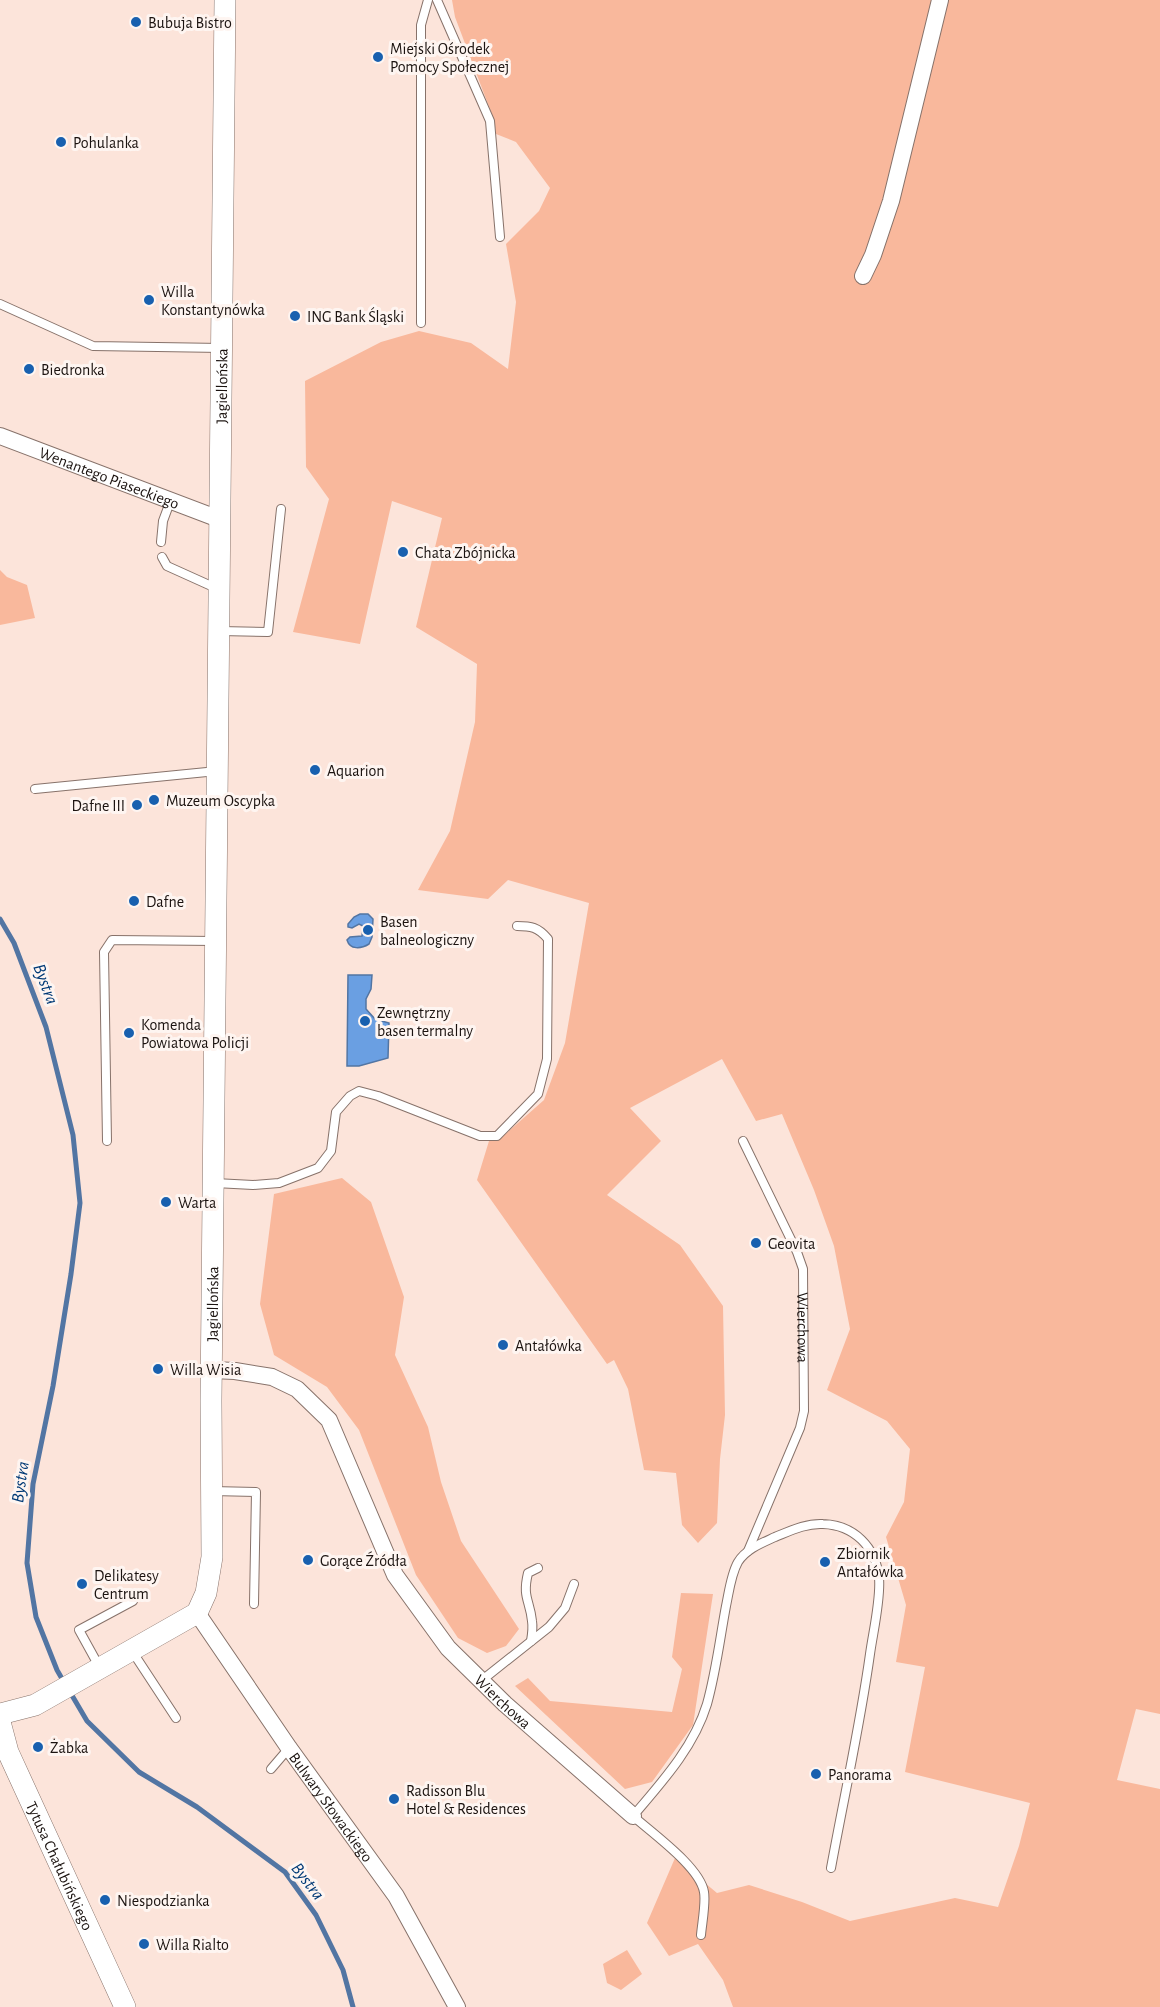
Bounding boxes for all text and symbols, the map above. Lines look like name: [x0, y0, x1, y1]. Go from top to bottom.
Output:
marker: Bubuja Bistro: [129, 15, 143, 29]
place label: Bubuja Bistro: [148, 15, 232, 32]
place label: Miejski Ośrodek Pomocy Społecznej: [390, 41, 509, 76]
marker: Miejski Ośrodek Pomocy Społecznej: [371, 50, 385, 64]
marker: Pohulanka: [54, 135, 68, 149]
place label: Pohulanka: [73, 135, 139, 151]
place label: Willa Konstantynówka: [161, 284, 265, 319]
marker: Willa Konstantynówka: [142, 293, 156, 307]
place label: ING Bank Śląski: [307, 306, 404, 325]
marker: ING Bank Śląski: [288, 309, 302, 323]
street label: Jagiellońska: [214, 348, 231, 424]
marker: Biedronka: [22, 362, 36, 376]
place label: Biedronka: [41, 362, 105, 378]
street label: Wenantego Piaseckiego: [37, 445, 181, 512]
marker: Chata Zbójnicka: [396, 545, 410, 559]
place label: Chata Zbójnicka: [415, 545, 516, 562]
marker: Aquarion: [308, 763, 322, 777]
place label: Aquarion: [327, 763, 385, 779]
marker: Muzeum Oscypka: [147, 793, 161, 807]
place label: Muzeum Oscypka: [166, 793, 275, 810]
place label: Dafne III: [71, 798, 125, 814]
marker: Dafne III: [130, 798, 144, 812]
marker: Dafne: [127, 894, 141, 908]
place label: Dafne: [146, 894, 184, 910]
place label: Basen balneologiczny: [380, 914, 474, 949]
marker: Basen balneologiczny: [361, 923, 375, 937]
water label: Bystra: [29, 962, 61, 1007]
place label: Zewnętrzny basen termalny: [377, 1005, 473, 1040]
marker: Zewnętrzny basen termalny: [358, 1014, 372, 1028]
place label: Komenda Powiatowa Policji: [141, 1017, 249, 1052]
marker: Komenda Powiatowa Policji: [122, 1026, 136, 1040]
marker: Warta: [159, 1195, 173, 1209]
place label: Warta: [178, 1195, 216, 1211]
marker: Geovita: [749, 1236, 763, 1250]
place label: Geovita: [768, 1236, 815, 1252]
street label: Jagiellońska: [205, 1266, 221, 1342]
street label: Wierchowa: [794, 1292, 811, 1363]
marker: Antałówka: [496, 1338, 510, 1352]
place label: Antałówka: [515, 1338, 582, 1354]
marker: Willa Wisia: [151, 1362, 165, 1376]
place label: Willa Wisia: [170, 1362, 241, 1378]
water label: Bystra: [9, 1460, 33, 1504]
place label: Zbiornik Antałówka: [837, 1546, 904, 1580]
place label: Gorące Źródła: [320, 1551, 407, 1569]
marker: Gorące Źródła: [301, 1553, 315, 1567]
marker: Zbiornik Antałówka: [818, 1555, 832, 1569]
place label: Delikatesy Centrum: [94, 1568, 159, 1602]
marker: Delikatesy Centrum: [75, 1577, 89, 1591]
street label: Wierchowa: [471, 1672, 534, 1732]
place label: Żabka: [50, 1738, 88, 1756]
marker: Żabka: [31, 1740, 45, 1754]
street label: Bulwary Słowackiego: [286, 1750, 376, 1865]
marker: Panorama: [809, 1767, 823, 1781]
place label: Panorama: [828, 1767, 892, 1783]
place label: Radisson Blu Hotel & Residences: [406, 1783, 526, 1817]
marker: Radisson Blu Hotel & Residences: [387, 1792, 401, 1806]
street label: Tytusa Chałubińskiego: [23, 1799, 96, 1933]
water label: Bystra: [287, 1860, 327, 1904]
marker: Niespodzianka: [98, 1893, 112, 1907]
place label: Niespodzianka: [117, 1893, 210, 1909]
marker: Willa Rialto: [137, 1937, 151, 1951]
place label: Willa Rialto: [156, 1937, 229, 1953]

